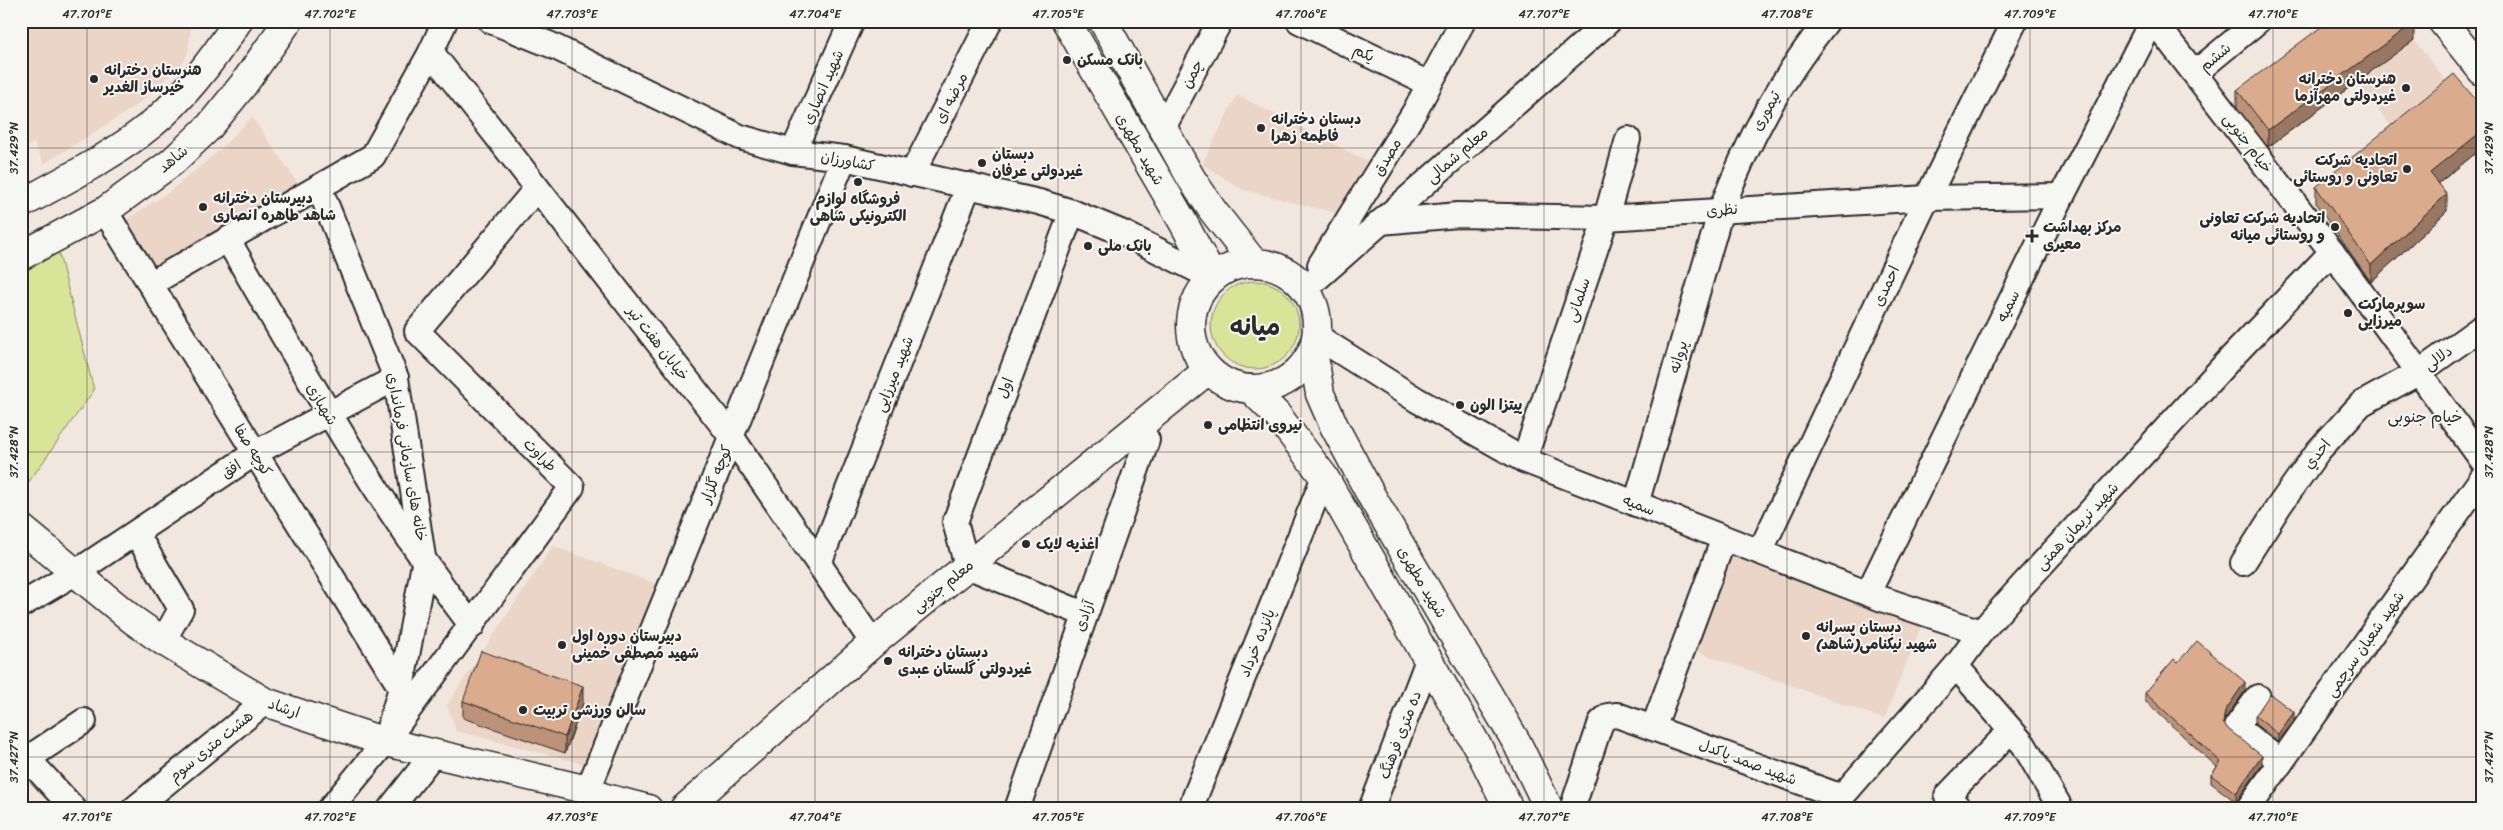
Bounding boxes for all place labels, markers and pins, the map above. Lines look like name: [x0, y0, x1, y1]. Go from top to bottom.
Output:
place label: بانک مسکن: [1077, 47, 1143, 73]
marker: بانک مسکن: [1061, 54, 1073, 66]
place label: هنرستان دخترانه خیرساز الغدیر: [102, 57, 202, 100]
place label: هنرستان دخترانه غیردولتی مهرآزما: [2295, 66, 2396, 109]
marker: هنرستان دخترانه خیرساز الغدیر: [88, 73, 100, 85]
marker: هنرستان دخترانه غیردولتی مهرآزما: [2400, 82, 2412, 94]
place label: دبستان دخترانه فاطمه زهرا: [1271, 106, 1361, 149]
marker: دبستان دخترانه فاطمه زهرا: [1255, 122, 1267, 134]
place label: دبستان غیردولتی عرفان: [992, 141, 1083, 184]
place label: اتحادیه شرکت تعاونی و روستائی: [2293, 147, 2398, 190]
marker: دبستان غیردولتی عرفان: [976, 157, 988, 169]
marker: اتحادیه شرکت تعاونی و روستائی: [2401, 163, 2413, 175]
marker: فروشگاه لوازم الکترونیکی شاهی: [852, 176, 864, 188]
place label: دبیرستان دخترانه شاهد طاهره انصاری: [213, 185, 336, 228]
place label: فروشگاه لوازم الکترونیکی شاهی: [810, 186, 906, 229]
marker: دبیرستان دخترانه شاهد طاهره انصاری: [197, 201, 209, 213]
place label: اتحادیه شرکت تعاونی و روستائی میانه: [2199, 205, 2325, 248]
place label: مرکز بهداشت معیری: [2043, 214, 2122, 257]
marker: اتحادیه شرکت تعاونی و روستائی میانه: [2329, 221, 2341, 233]
marker: مرکز بهداشت معیری: [2025, 229, 2039, 243]
place label: بانک ملی: [1098, 233, 1152, 259]
marker: بانک ملی: [1082, 240, 1094, 252]
place label: سوپرمارکت میرزایی: [2358, 291, 2425, 334]
marker: سوپرمارکت میرزایی: [2342, 307, 2354, 319]
place label: پیتزا الون: [1470, 392, 1523, 418]
marker: پیتزا الون: [1454, 399, 1466, 411]
place label: نیروی انتظامی: [1218, 412, 1302, 438]
marker: نیروی انتظامی: [1202, 419, 1214, 431]
place label: اغذیه لایک: [1036, 531, 1099, 557]
marker: اغذیه لایک: [1020, 538, 1032, 550]
place label: دبستان پسرانه شهید نیکنامی(شاهد): [1816, 614, 1937, 657]
place label: دبیرستان دوره اول شهید مصطفی خمینی: [572, 623, 699, 666]
marker: دبستان پسرانه شهید نیکنامی(شاهد): [1800, 630, 1812, 642]
marker: دبیرستان دوره اول شهید مصطفی خمینی: [556, 639, 568, 651]
place label: دبستان دخترانه غیردولتی گلستان عبدی: [898, 639, 1032, 682]
marker: دبستان دخترانه غیردولتی گلستان عبدی: [882, 655, 894, 667]
place label: سالن ورزشی تربیت: [533, 697, 646, 723]
marker: سالن ورزشی تربیت: [517, 704, 529, 716]

